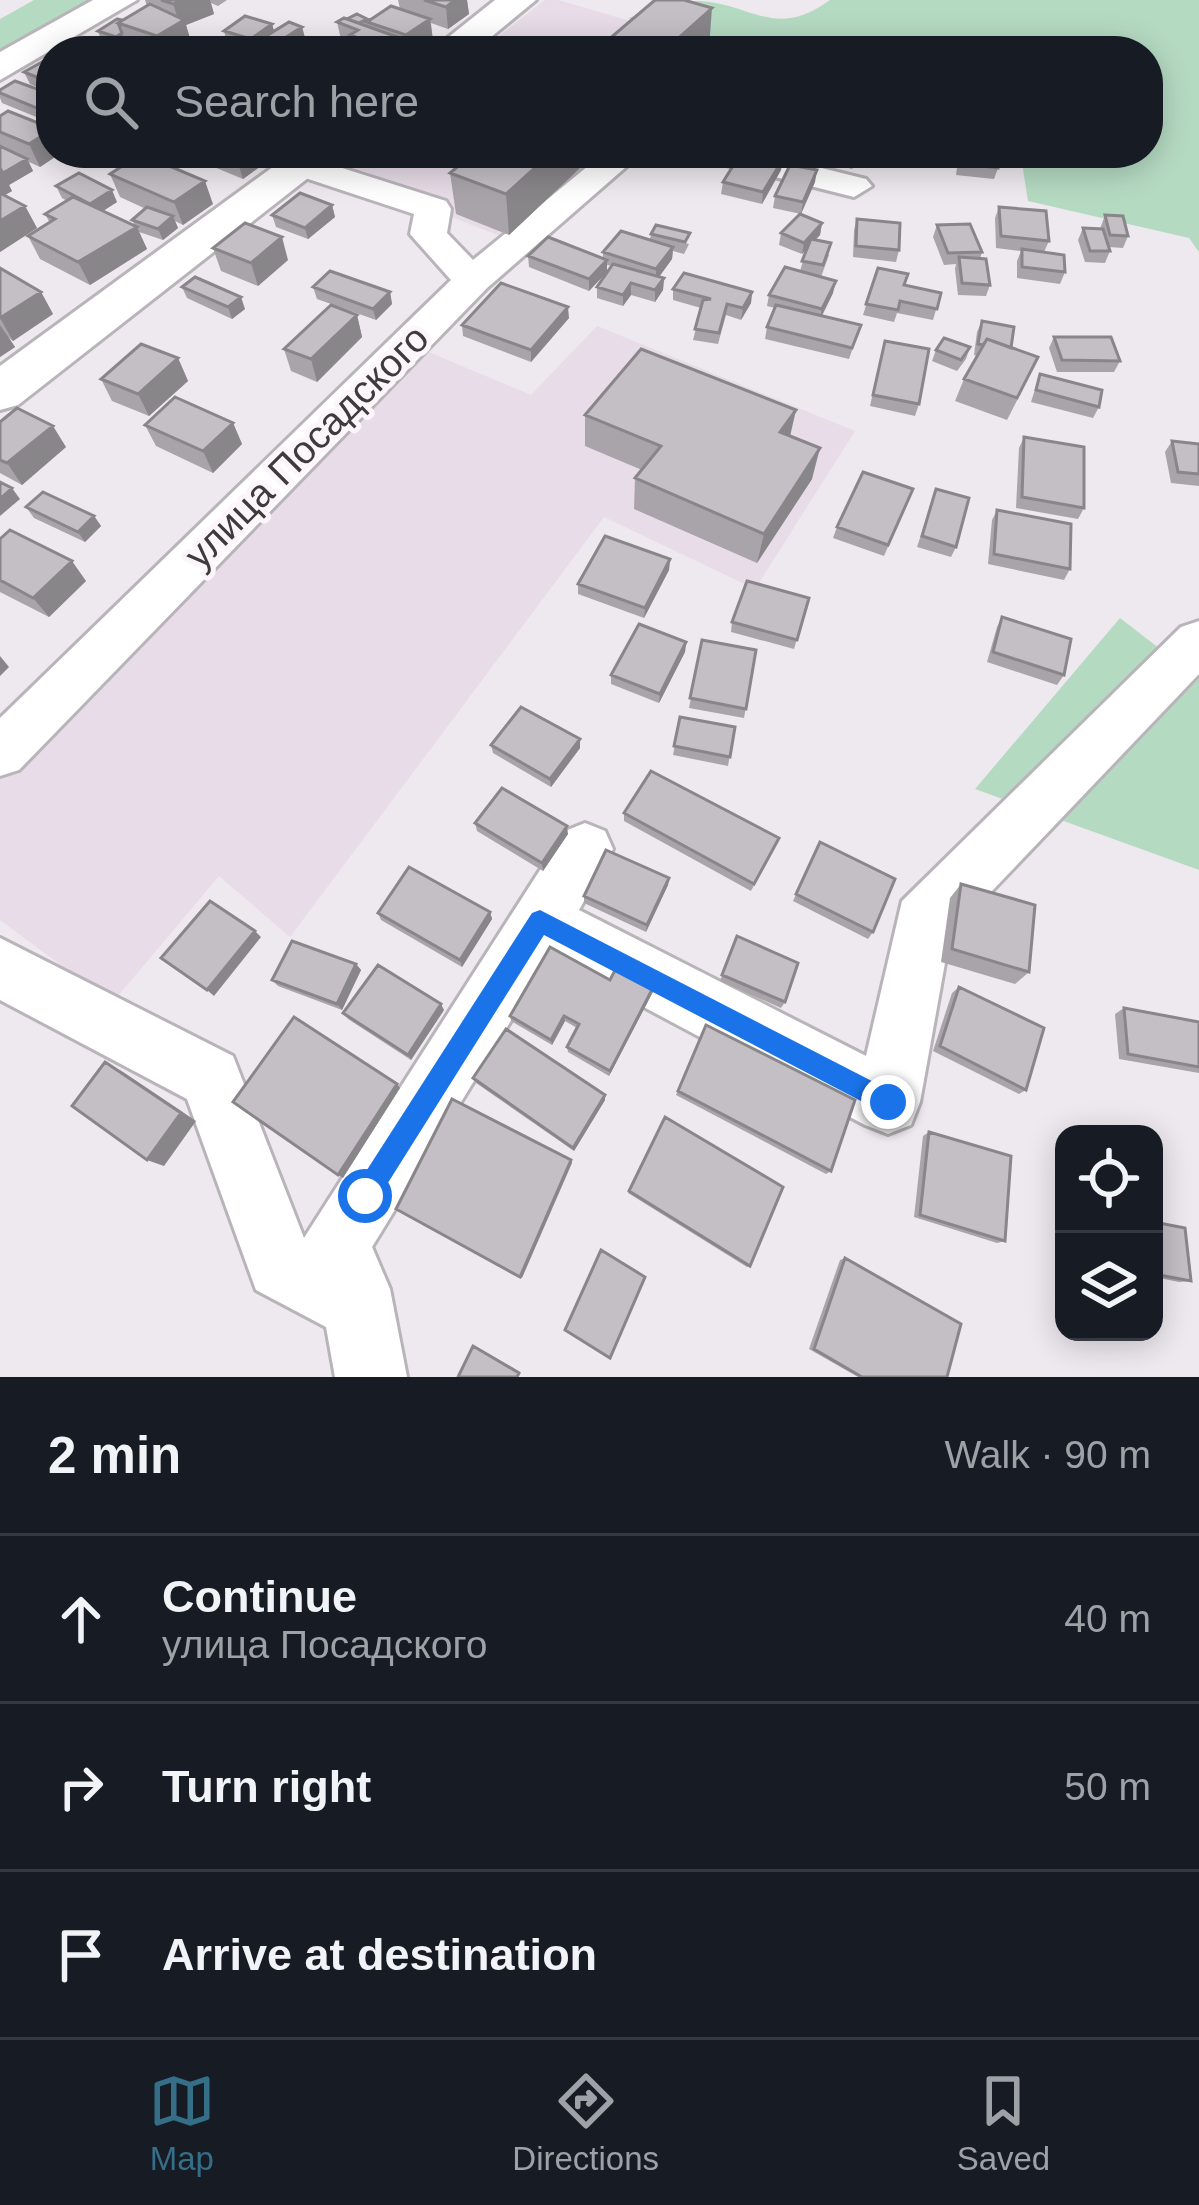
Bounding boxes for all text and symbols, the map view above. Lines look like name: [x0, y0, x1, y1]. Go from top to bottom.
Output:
search box: [36, 36, 1163, 168]
icon: search: [78, 69, 144, 135]
text: Search here: [174, 76, 419, 127]
street label: улица Посадского: [176, 316, 437, 577]
route end: [861, 1075, 915, 1129]
map controls: [1055, 1125, 1163, 1341]
button: locate: [1055, 1125, 1163, 1233]
route start: [338, 1169, 392, 1223]
button: layers: [1055, 1233, 1163, 1341]
text: 2 min: [48, 1427, 181, 1484]
text: Walk · 90 m: [944, 1433, 1151, 1476]
text: Continue: [162, 1571, 357, 1622]
icon: ahead: [48, 1586, 114, 1652]
text: 40 m: [1064, 1597, 1151, 1640]
text: улица Посадского: [162, 1623, 487, 1666]
icon: right: [48, 1754, 114, 1820]
text: Turn right: [162, 1761, 371, 1812]
text: 50 m: [1064, 1765, 1151, 1808]
icon: arrive: [48, 1922, 114, 1988]
text: Arrive at destination: [162, 1929, 597, 1980]
tab: Map: [149, 2068, 215, 2178]
tab: Directions: [512, 2068, 659, 2178]
tab: Saved: [957, 2068, 1050, 2178]

